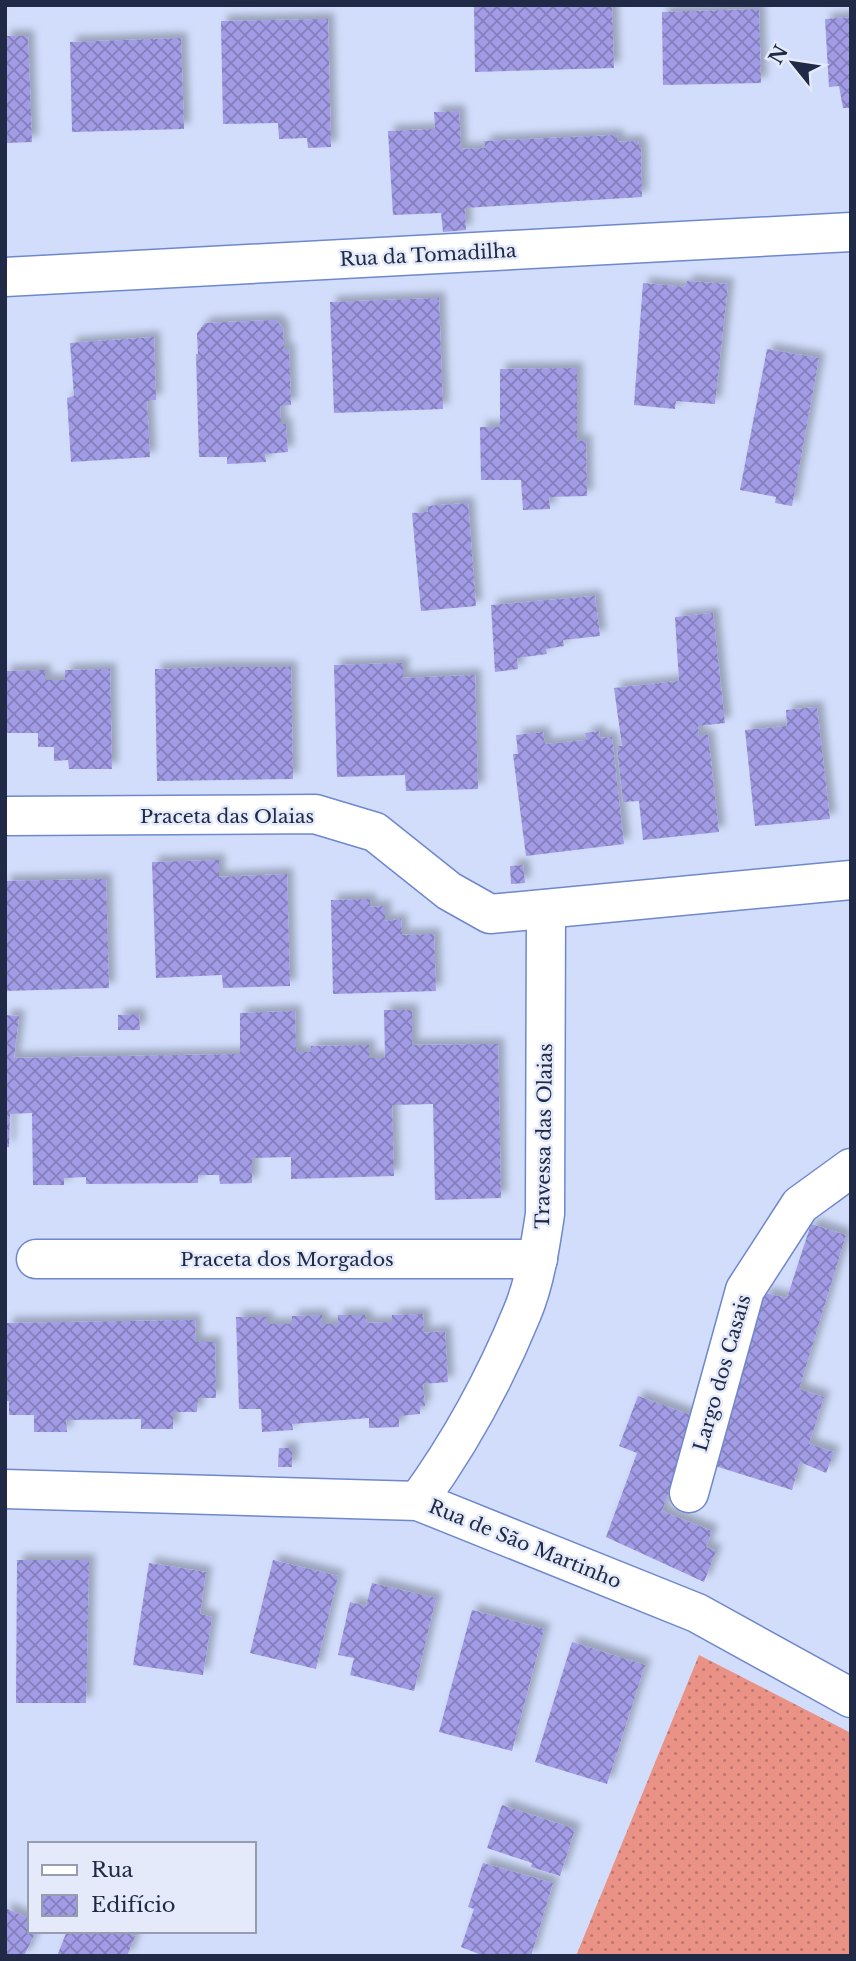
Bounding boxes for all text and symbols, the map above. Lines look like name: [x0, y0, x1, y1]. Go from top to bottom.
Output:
north arrow: [758, 28, 828, 98]
text: N: [764, 41, 793, 68]
street label: Rua da Tomadilha: [339, 239, 517, 271]
street label: Praceta das Olaias: [140, 805, 314, 828]
street label: Travessa das Olaias: [531, 1043, 557, 1229]
street label: Praceta dos Morgados: [180, 1248, 394, 1271]
street label: Largo dos Casais: [689, 1292, 755, 1454]
street label: Rua de São Martinho: [425, 1495, 625, 1593]
legend: [28, 1842, 256, 1933]
text: Rua: [91, 1857, 134, 1883]
text: Edifício: [91, 1892, 176, 1918]

